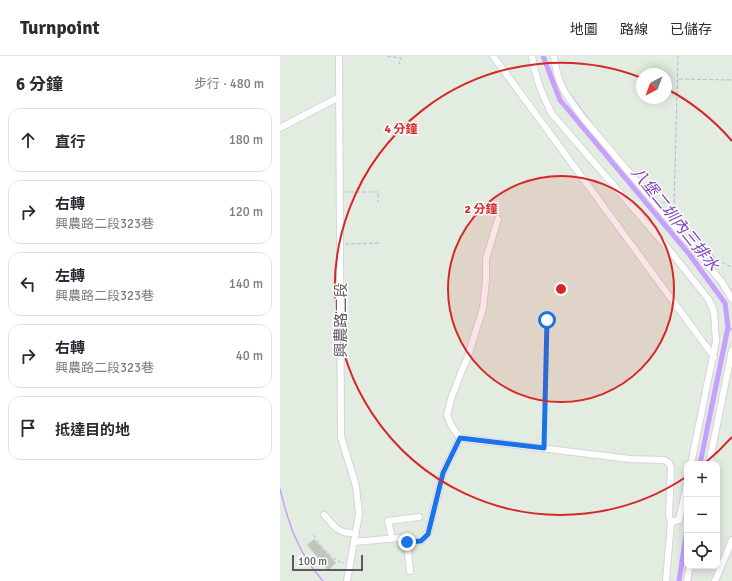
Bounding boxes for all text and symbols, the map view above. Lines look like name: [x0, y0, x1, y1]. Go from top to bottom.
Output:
text: Turnpoint: [20, 16, 100, 40]
text: 地圖: [570, 21, 598, 38]
text: 路線: [620, 21, 648, 38]
text: 已儲存: [670, 21, 712, 38]
north arrow: [636, 68, 672, 104]
text: 6 分鐘: [16, 74, 63, 95]
text: 步行 · 480 m: [194, 76, 264, 92]
text: 4 分鐘: [384, 122, 418, 137]
icon: ahead: [17, 129, 39, 151]
text: 180 m: [229, 132, 263, 148]
text: 直行: [55, 133, 85, 151]
water label: 八堡二圳內三排水: [627, 163, 724, 276]
text: 右轉: [55, 195, 85, 213]
icon: right: [17, 201, 39, 223]
text: 2 分鐘: [464, 202, 498, 217]
text: 120 m: [229, 204, 263, 220]
text: 興農路二段323巷: [55, 216, 154, 232]
text: 左轉: [55, 267, 85, 285]
icon: left: [17, 273, 39, 295]
text: 140 m: [229, 276, 263, 292]
street label: 興農路二段: [332, 282, 350, 358]
centre of rings: [554, 282, 568, 296]
text: 興農路二段323巷: [55, 288, 154, 304]
route start: [538, 311, 556, 329]
text: 右轉: [55, 339, 85, 357]
icon: right: [17, 345, 39, 367]
text: 40 m: [236, 348, 263, 364]
text: 興農路二段323巷: [55, 360, 154, 376]
icon: arrive: [17, 417, 39, 439]
text: 抵達目的地: [55, 421, 130, 439]
map controls: [684, 461, 720, 569]
button: +: [684, 461, 720, 497]
button: −: [684, 497, 720, 533]
route end: [398, 533, 416, 551]
button: locate: [684, 533, 720, 569]
scale bar: [292, 553, 363, 572]
text: 100 m: [298, 555, 327, 568]

